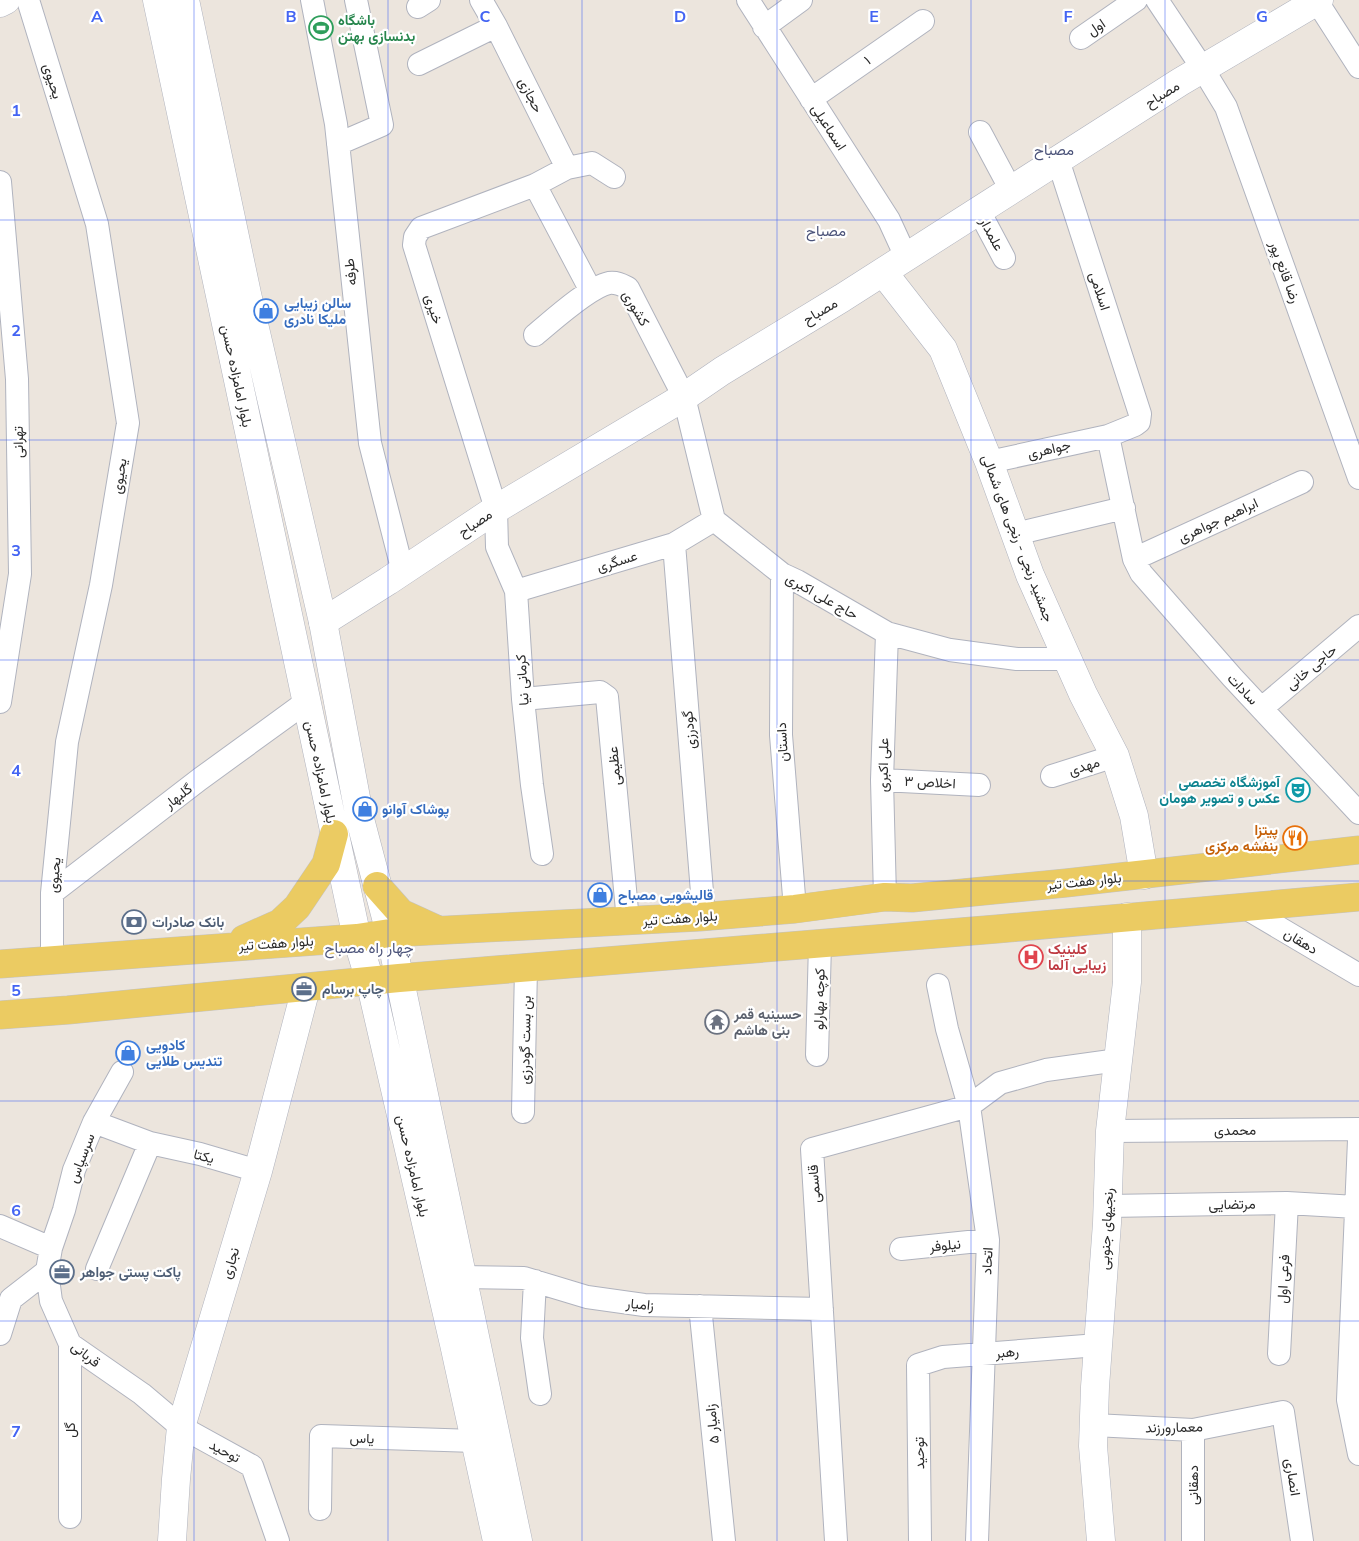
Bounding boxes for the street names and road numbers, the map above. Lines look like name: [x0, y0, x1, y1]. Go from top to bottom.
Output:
street label: اول: [1083, 14, 1109, 40]
street label: ۱: [860, 51, 874, 69]
street label: یحیوی: [39, 61, 67, 101]
street label: حجازی: [515, 74, 547, 116]
street label: مصباح: [1141, 76, 1184, 113]
street label: اسماعیلی: [807, 100, 851, 154]
street label: علمدار: [975, 213, 1008, 254]
street label: رضا قانع پور: [1263, 237, 1305, 306]
street label: طرفه: [340, 258, 360, 286]
street label: اسلامی: [1085, 269, 1115, 313]
street label: کشوری: [618, 287, 654, 329]
street label: خیری: [421, 292, 447, 326]
street label: مصباح: [799, 294, 842, 330]
street label: بلوار امامزاده حسن: [217, 323, 257, 429]
street label: تهرانی: [9, 426, 27, 458]
street label: جواهری: [1026, 435, 1072, 463]
street label: جمشید رنجی - رنجی های شمالی: [978, 452, 1058, 624]
street label: یحیوی: [107, 457, 131, 495]
street label: ابراهیم جواهری: [1175, 494, 1261, 546]
street label: مصباح: [454, 505, 497, 543]
street label: عسگری: [594, 546, 640, 576]
street label: حاج علی اکبری: [782, 569, 861, 625]
street label: حاجی خانی: [1282, 640, 1340, 694]
street label: کرمانی نیا: [511, 654, 533, 706]
street label: سادات: [1224, 669, 1262, 709]
street label: گودرزی: [678, 710, 700, 750]
street label: بلوار امامزاده حسن: [301, 719, 341, 825]
street label: داستان: [772, 722, 792, 762]
street label: علی اکبری: [874, 738, 892, 792]
street label: عظیمی: [603, 746, 625, 786]
street label: مهدی: [1066, 753, 1102, 779]
street label: اخلاص ۳: [904, 772, 956, 792]
street label: گلبهار: [159, 779, 196, 813]
street label: یحیوی: [43, 856, 65, 894]
street label: بلوار هفت تیر: [1045, 868, 1122, 894]
street label: بلوار هفت تیر: [641, 906, 718, 930]
street label: دهقان: [1281, 924, 1322, 958]
street label: بلوار هفت تیر: [237, 931, 314, 955]
street label: کوچه بهارلو: [809, 968, 830, 1030]
street label: بن بست گودرزی: [515, 995, 535, 1085]
street label: بلوار امامزاده حسن: [393, 1113, 433, 1219]
street label: محمدی: [1214, 1121, 1256, 1139]
street label: سرسپاس: [63, 1131, 100, 1186]
street label: یکتا: [192, 1145, 216, 1167]
street label: قاسمی: [804, 1164, 824, 1204]
street label: رنجیهای جنوبی: [1095, 1187, 1117, 1271]
street label: مرتضایی: [1208, 1195, 1256, 1213]
street label: نیلوفر: [927, 1234, 962, 1256]
street label: نجاری: [217, 1245, 243, 1281]
street label: اتحاد: [977, 1247, 997, 1275]
street label: فرعی اول: [1273, 1254, 1294, 1304]
street label: زامیار: [624, 1294, 655, 1314]
street label: قربانی: [68, 1337, 104, 1371]
street label: رهبر: [993, 1342, 1020, 1362]
street label: زامیار ۵: [701, 1403, 723, 1445]
street label: معمارورزند: [1145, 1417, 1203, 1437]
street label: گل: [61, 1422, 79, 1438]
street label: یاس: [349, 1429, 375, 1447]
street label: توحید: [206, 1435, 244, 1467]
street label: توحید: [910, 1437, 928, 1469]
street label: انصاری: [1281, 1457, 1305, 1497]
street label: دهقانی: [1184, 1465, 1202, 1505]

